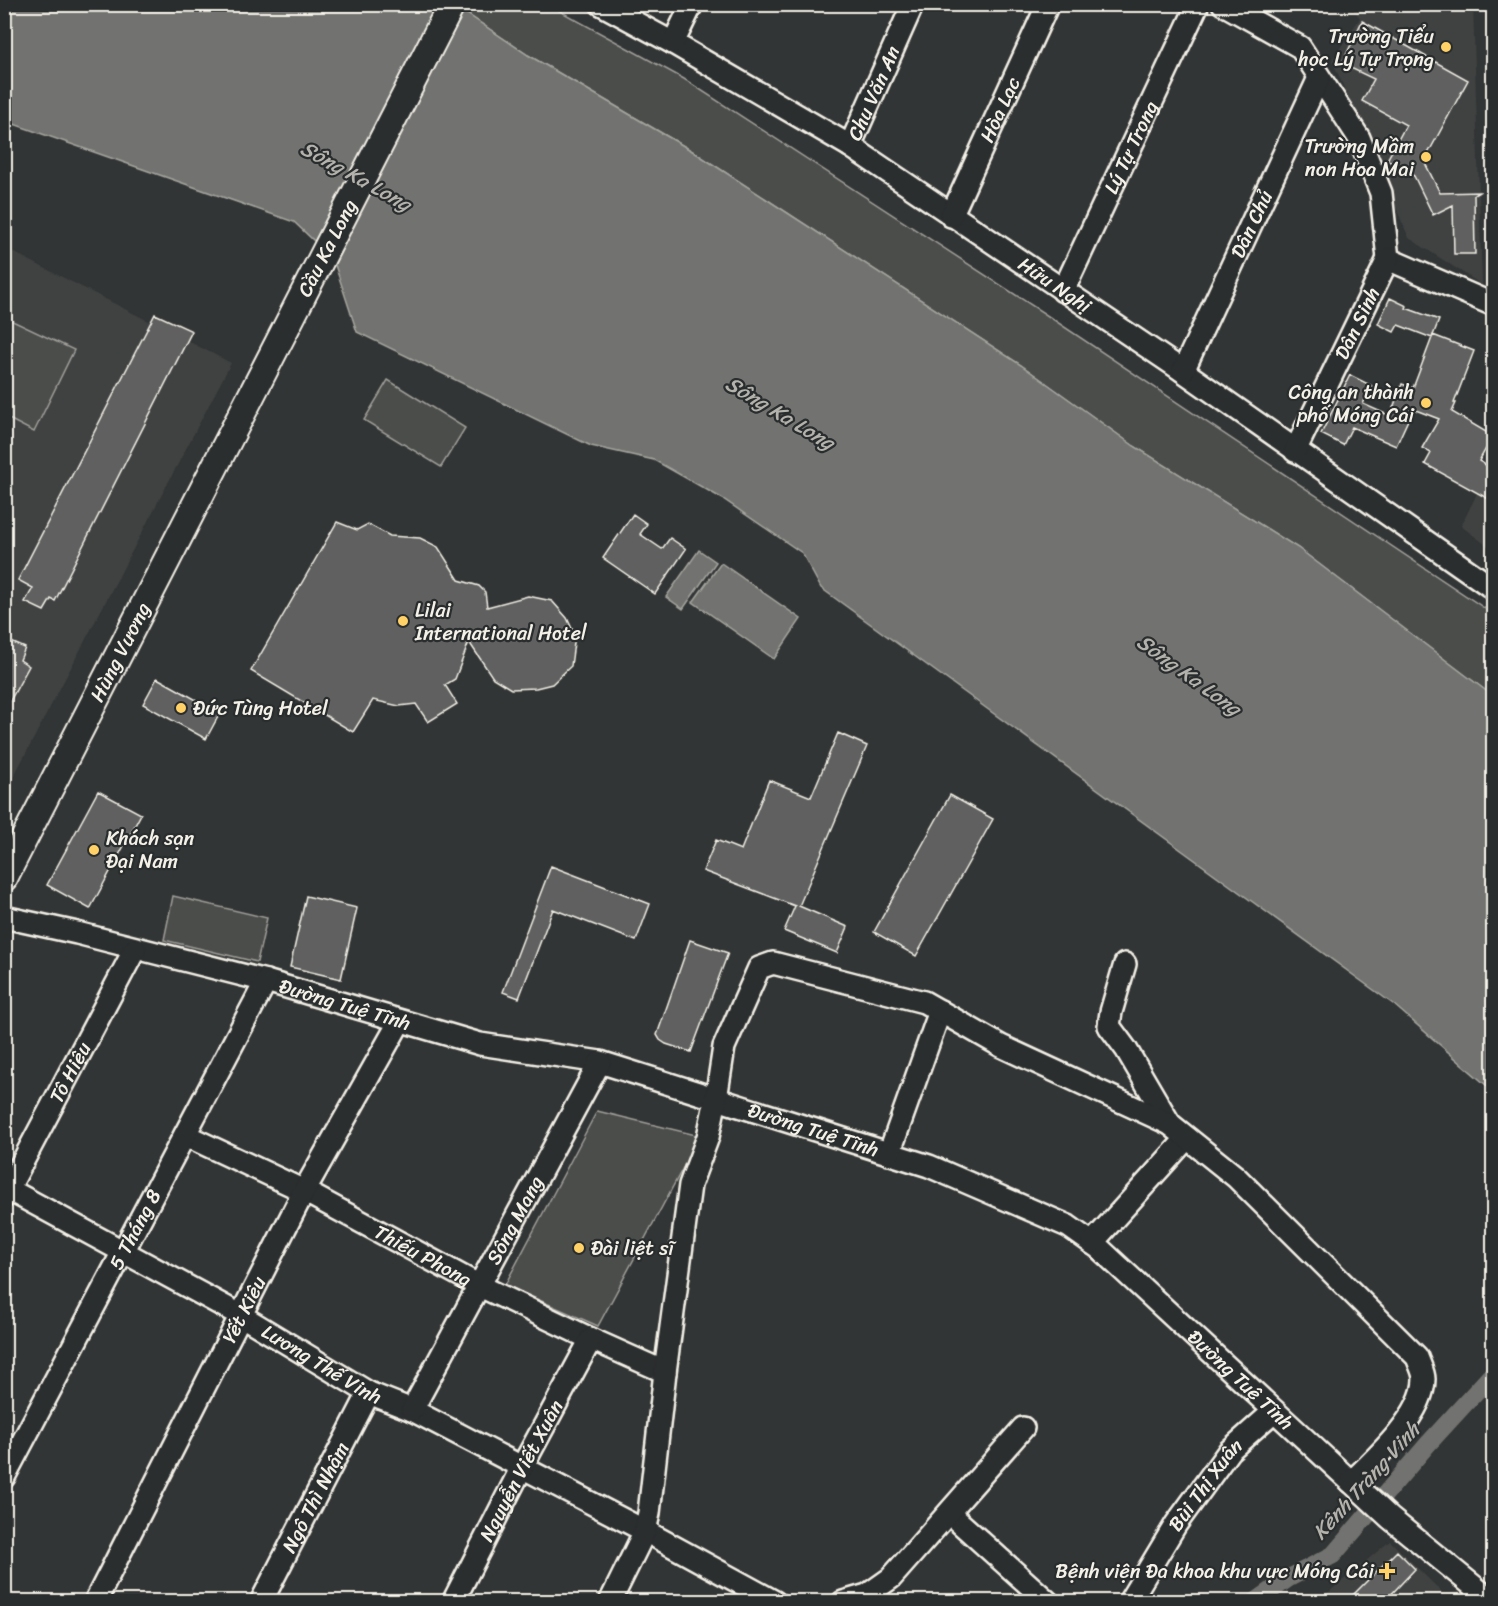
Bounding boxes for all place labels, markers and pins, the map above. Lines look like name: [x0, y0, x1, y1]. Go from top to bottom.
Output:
place label: Trường Tiểu học Lý Tự Trọng: [1297, 19, 1434, 77]
marker: Trường Tiểu học Lý Tự Trọng: [1439, 40, 1453, 54]
place label: Trường Mầm non Hoa Mai: [1304, 129, 1415, 187]
marker: Trường Mầm non Hoa Mai: [1419, 150, 1433, 164]
place label: Công an thành phố Móng Cái: [1289, 375, 1415, 433]
marker: Công an thành phố Móng Cái: [1419, 396, 1433, 410]
place label: Lilai International Hotel: [414, 593, 587, 651]
marker: Lilai International Hotel: [396, 614, 410, 628]
place label: Đức Tùng Hotel: [193, 691, 329, 726]
marker: Đức Tùng Hotel: [174, 701, 188, 715]
place label: Khách sạn Đại Nam: [106, 821, 195, 879]
marker: Khách sạn Đại Nam: [87, 843, 101, 857]
place label: Đài liệt sĩ: [591, 1231, 677, 1266]
marker: Đài liệt sĩ: [572, 1241, 586, 1255]
place label: Bệnh viện Đa khoa khu vực Móng Cái: [1055, 1554, 1375, 1589]
marker: Bệnh viện Đa khoa khu vực Móng Cái: [1378, 1562, 1396, 1580]

